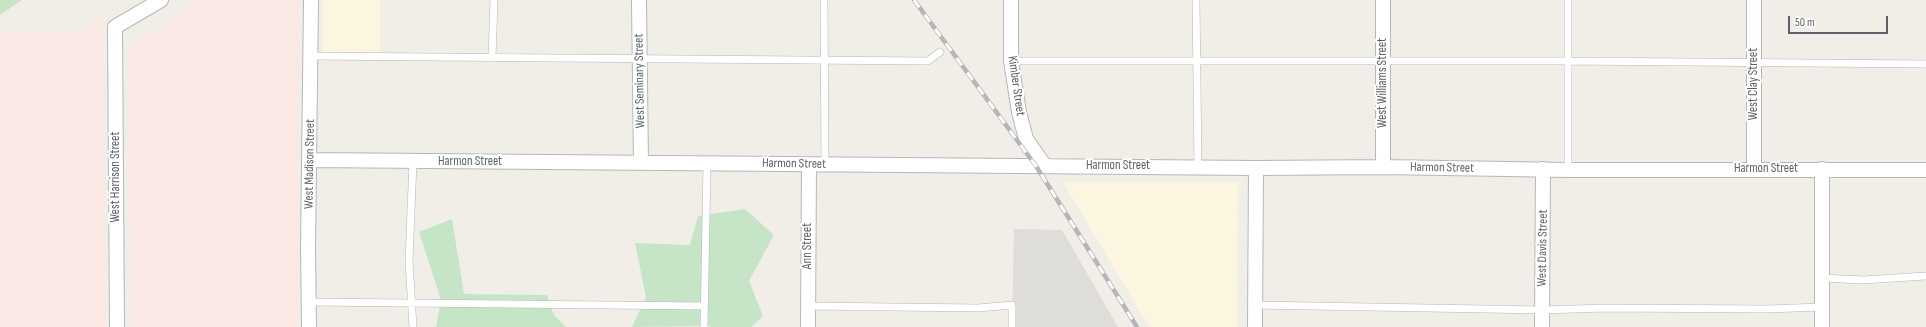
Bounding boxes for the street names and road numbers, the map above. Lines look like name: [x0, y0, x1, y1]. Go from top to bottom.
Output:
street label: West Seminary Street: [631, 34, 649, 128]
street label: West Williams Street: [1375, 38, 1391, 128]
street label: West Clay Street: [1746, 48, 1762, 120]
street label: Kimber Street: [1004, 55, 1028, 117]
street label: West Madison Street: [301, 119, 319, 209]
street label: West Harrison Street: [108, 132, 124, 222]
street label: Harmon Street: [438, 154, 502, 170]
street label: Harmon Street: [762, 156, 826, 172]
street label: Harmon Street: [1086, 158, 1150, 174]
street label: Harmon Street: [1410, 160, 1474, 176]
street label: Harmon Street: [1734, 161, 1798, 177]
street label: West Davis Street: [1535, 209, 1551, 287]
street label: Ann Street: [800, 223, 816, 269]

